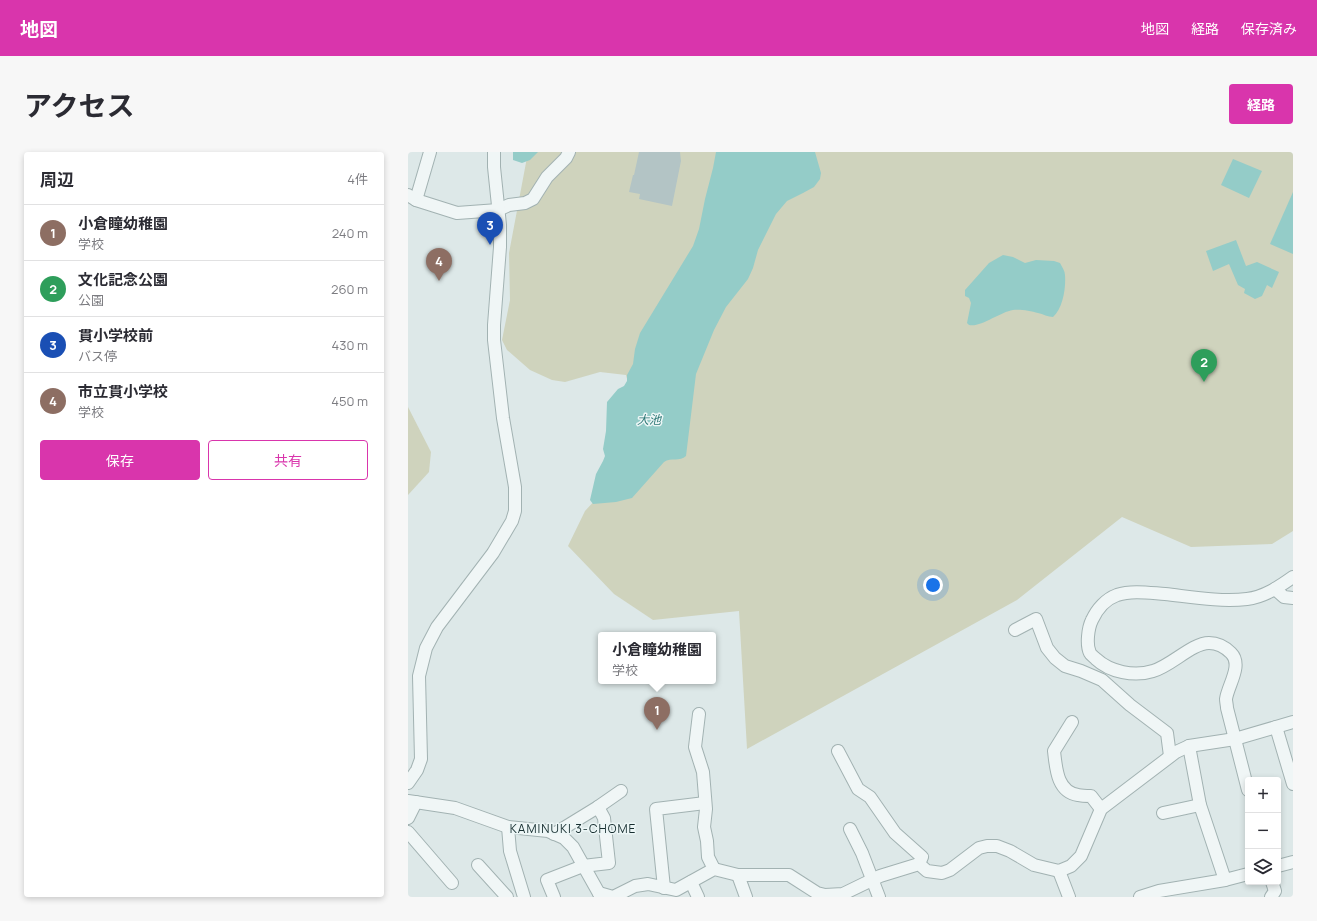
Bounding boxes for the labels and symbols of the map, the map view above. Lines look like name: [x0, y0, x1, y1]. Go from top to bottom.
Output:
pin: 3: [477, 212, 503, 245]
pin: 4: [426, 248, 452, 281]
pin: 2: [1191, 349, 1217, 382]
water label: 大池: [637, 411, 662, 428]
your location: [923, 575, 943, 595]
pin: 1: [644, 697, 670, 730]
district label: KAMINUKI 3-CHOME: [510, 820, 636, 837]

